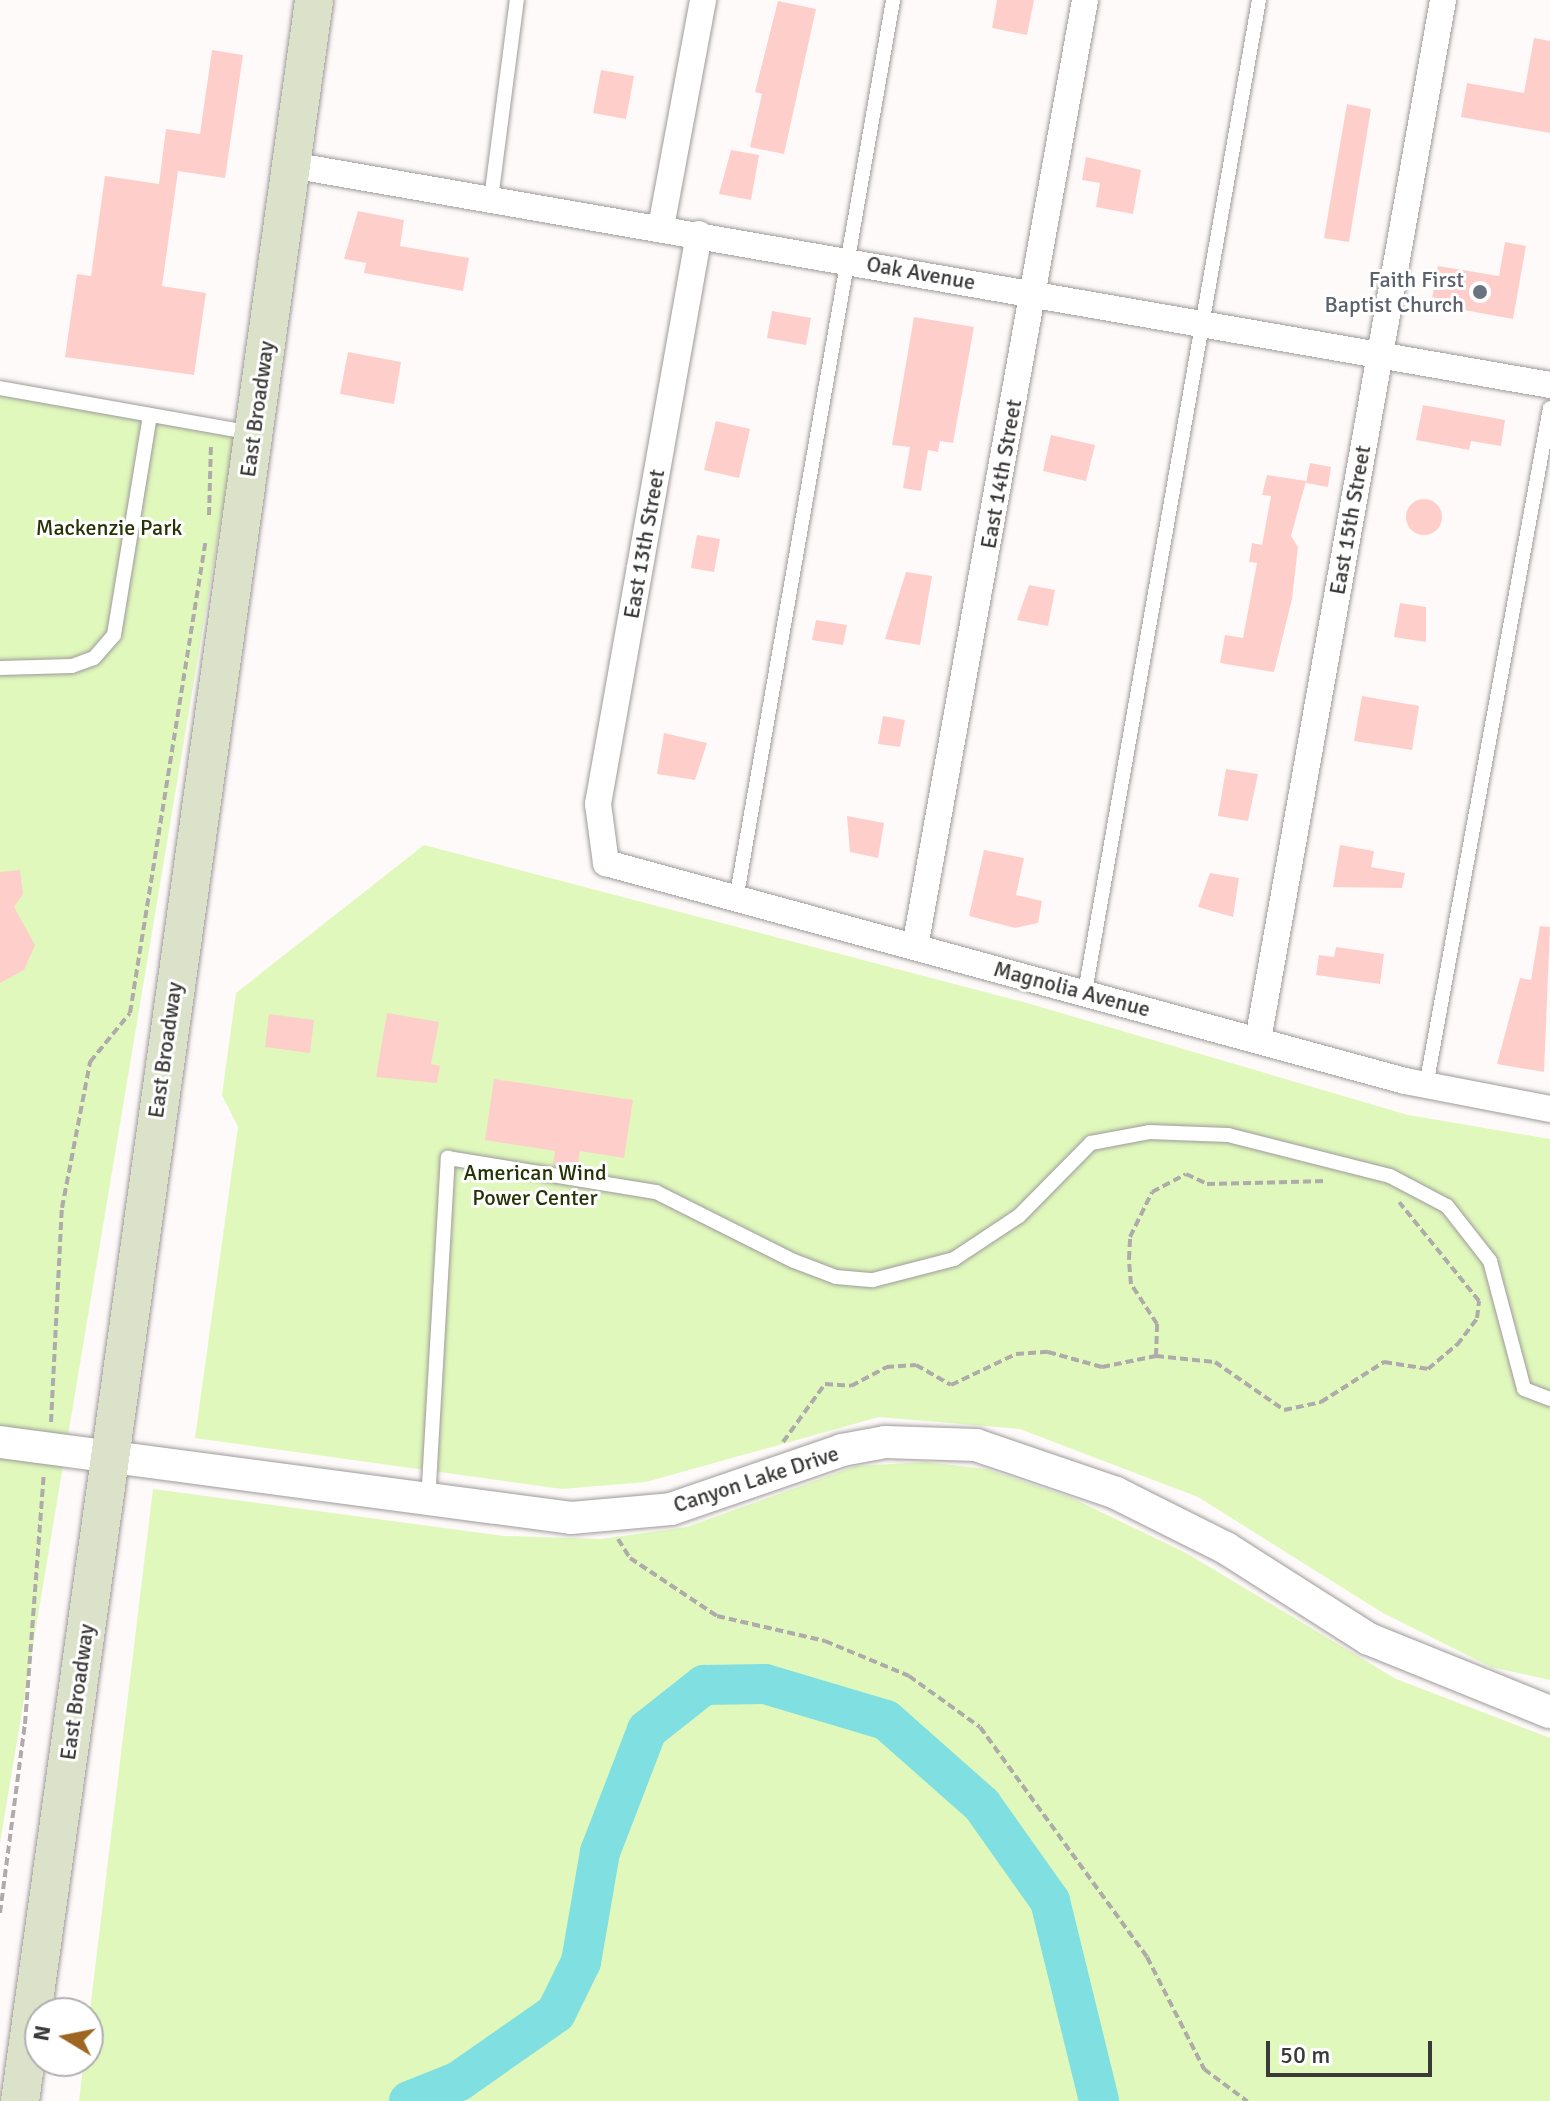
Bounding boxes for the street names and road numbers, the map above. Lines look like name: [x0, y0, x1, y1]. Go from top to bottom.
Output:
street label: Oak Avenue: [865, 250, 977, 296]
street label: East Broadway: [234, 339, 280, 479]
street label: East 14th Street: [975, 397, 1027, 551]
street label: East 15th Street: [1324, 443, 1376, 597]
street label: East 13th Street: [618, 467, 670, 621]
street label: Magnolia Avenue: [991, 955, 1153, 1023]
street label: East Broadway: [142, 980, 188, 1120]
street label: Canyon Lake Drive: [670, 1440, 842, 1518]
street label: East Broadway: [54, 1622, 100, 1762]

